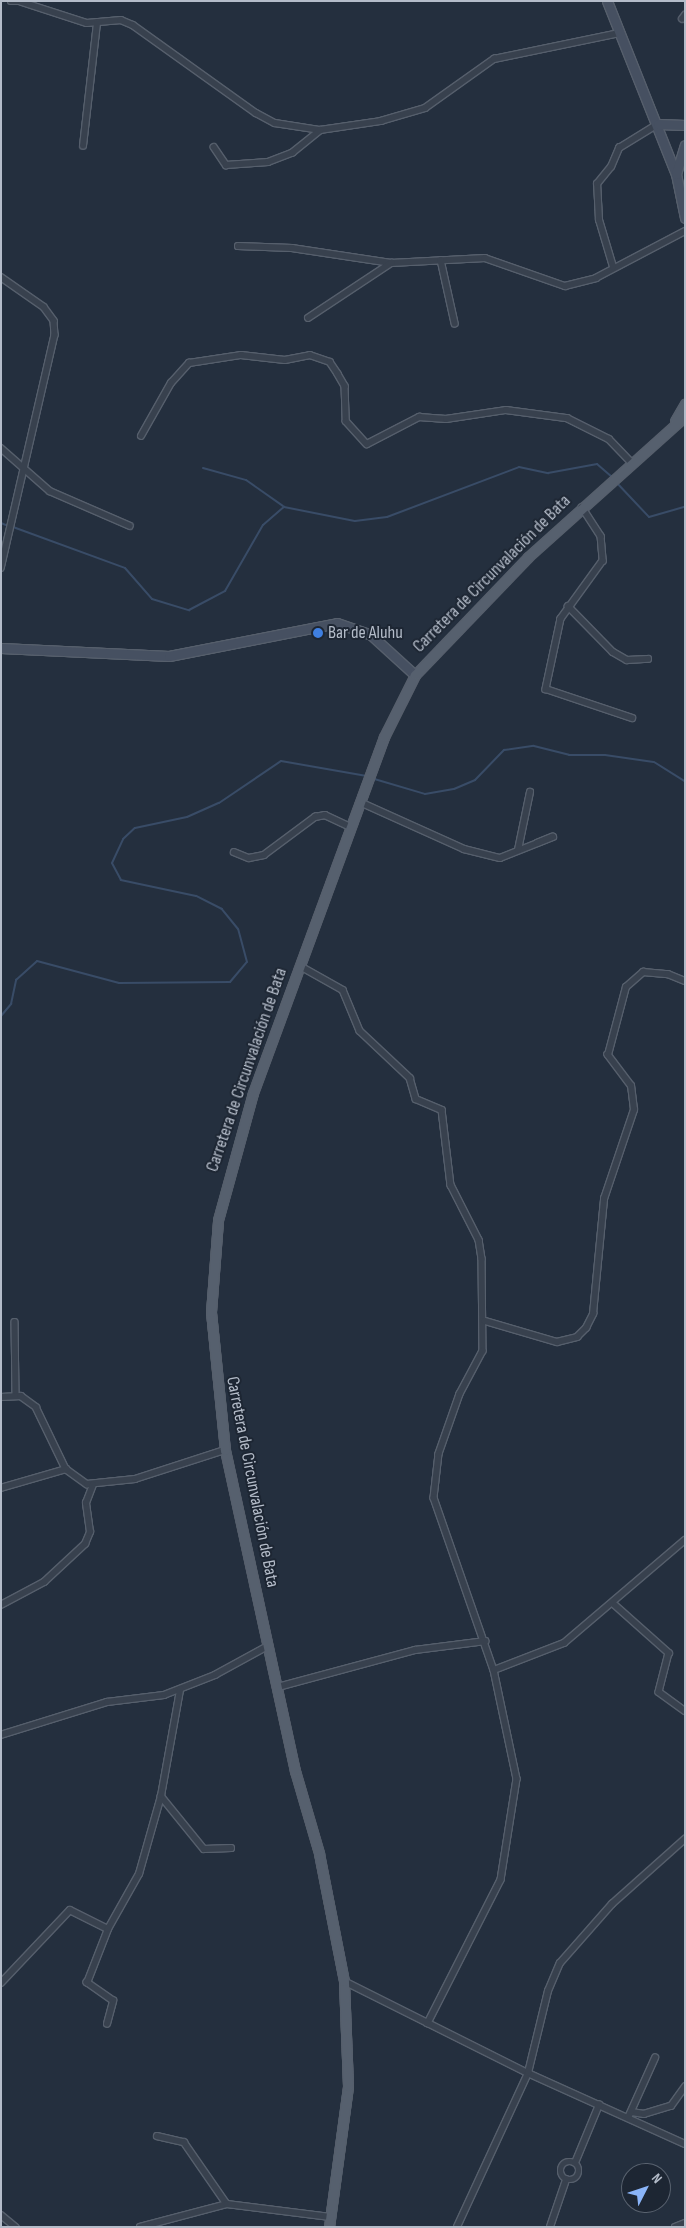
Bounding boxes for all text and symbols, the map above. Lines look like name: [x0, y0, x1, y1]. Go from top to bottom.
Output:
street label: Carretera de Circunvalación de Bata: [409, 491, 575, 657]
place label: Bar de Aluhu: [328, 622, 403, 644]
marker: Bar de Aluhu: [312, 627, 324, 639]
street label: Carretera de Circunvalación de Bata: [202, 965, 292, 1175]
street label: Carretera de Circunvalación de Bata: [221, 1375, 283, 1589]
north arrow: [621, 2163, 671, 2213]
text: N: [648, 2170, 666, 2187]

